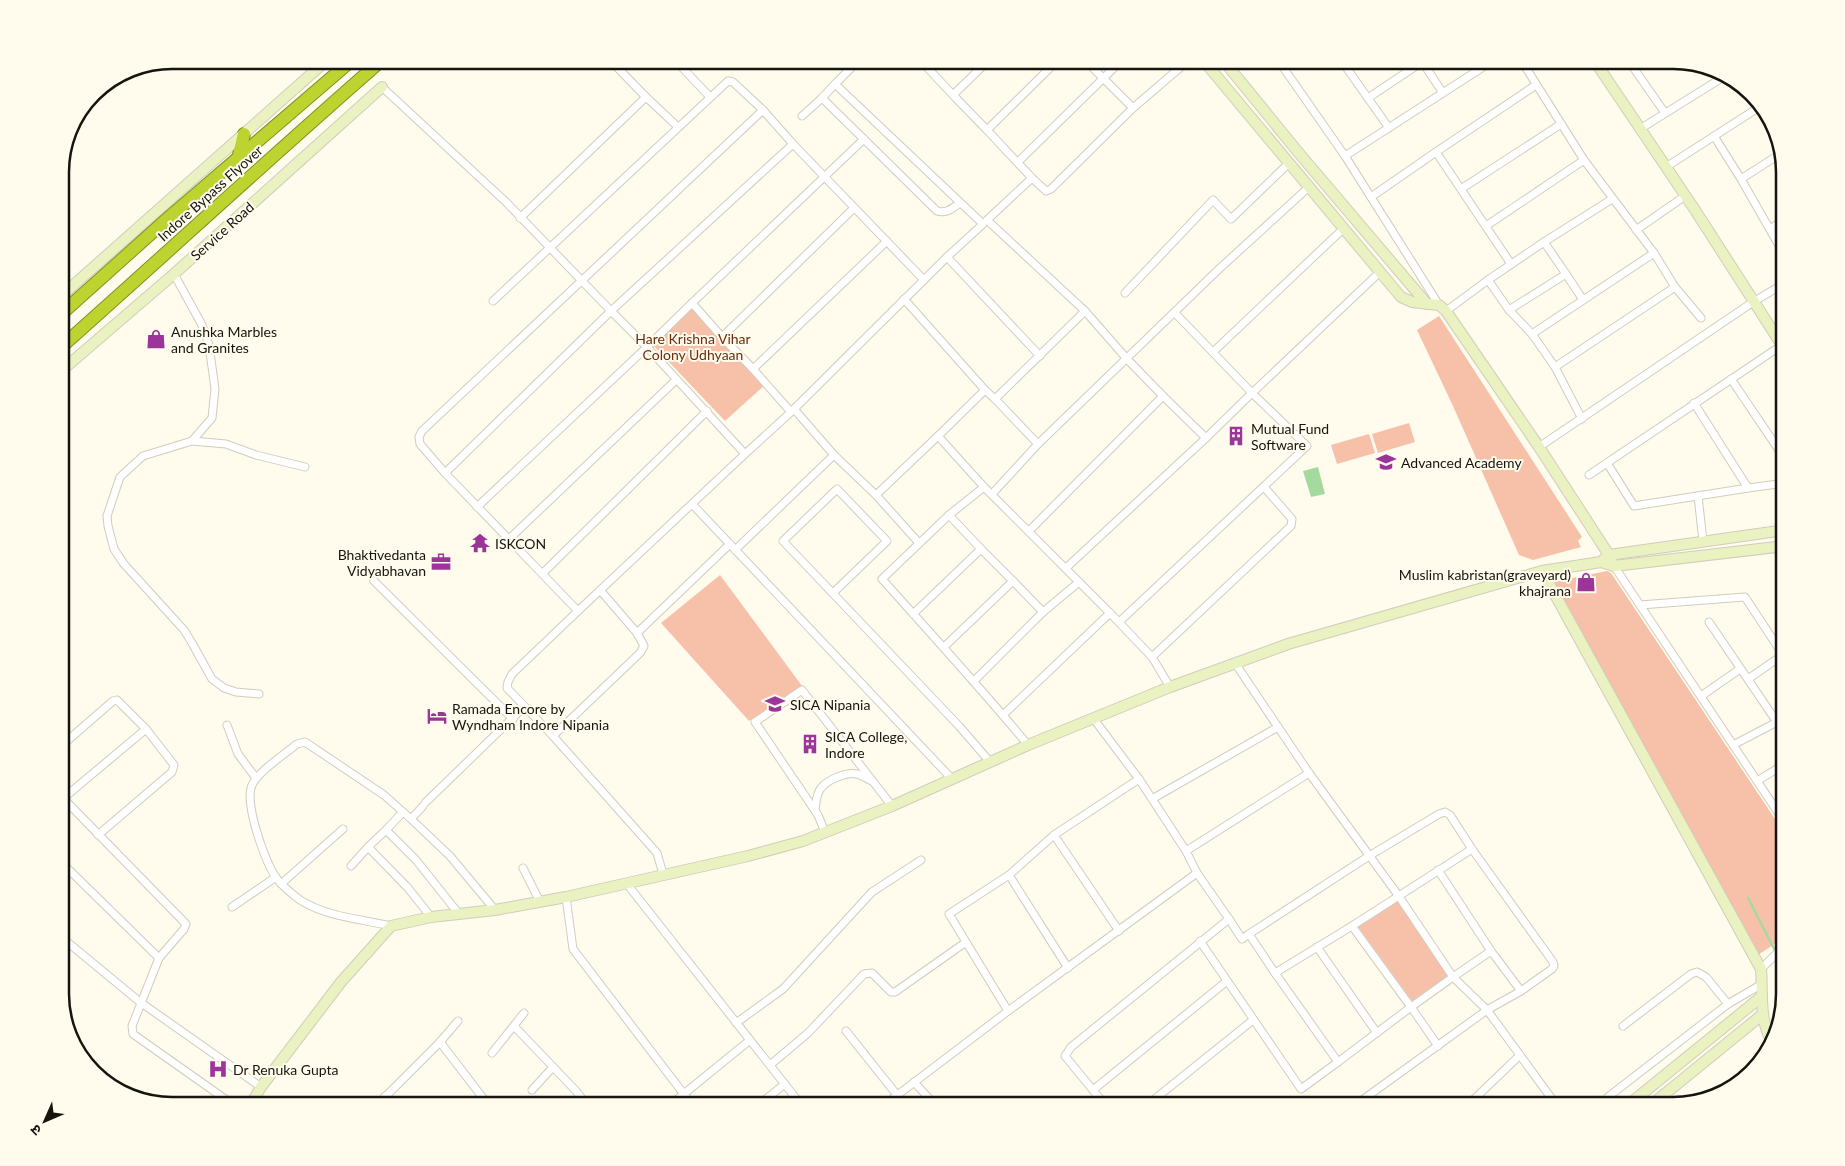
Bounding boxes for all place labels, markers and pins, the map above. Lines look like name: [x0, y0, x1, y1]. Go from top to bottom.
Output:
place label: Anushka Marbles and Granites: [171, 323, 277, 356]
shop icon: Anushka Marbles and Granites: [145, 328, 167, 350]
place label: Mutual Fund Software: [1251, 420, 1329, 453]
building icon: Mutual Fund Software: [1225, 425, 1247, 447]
school or university icon: Advanced Academy: [1375, 451, 1397, 473]
place label: Advanced Academy: [1401, 454, 1522, 471]
temple icon: ISKCON: [469, 532, 491, 554]
place label: ISKCON: [495, 535, 546, 552]
place label: Bhaktivedanta Vidyabhavan: [338, 546, 426, 579]
office icon: Bhaktivedanta Vidyabhavan: [430, 551, 452, 573]
place label: Muslim kabristan(graveyard) khajrana: [1399, 566, 1571, 599]
shop icon: Muslim kabristan(graveyard) khajrana: [1575, 571, 1597, 593]
school or university icon: SICA Nipania: [764, 693, 786, 715]
place label: SICA Nipania: [790, 696, 870, 713]
place label: Ramada Encore by Wyndham Indore Nipania: [452, 700, 609, 733]
hotel icon: Ramada Encore by Wyndham Indore Nipania: [426, 705, 448, 727]
place label: SICA College, Indore: [825, 728, 907, 761]
building icon: SICA College, Indore: [799, 733, 821, 755]
hospital icon: Dr Renuka Gupta: [207, 1058, 229, 1080]
place label: Dr Renuka Gupta: [233, 1061, 339, 1078]

